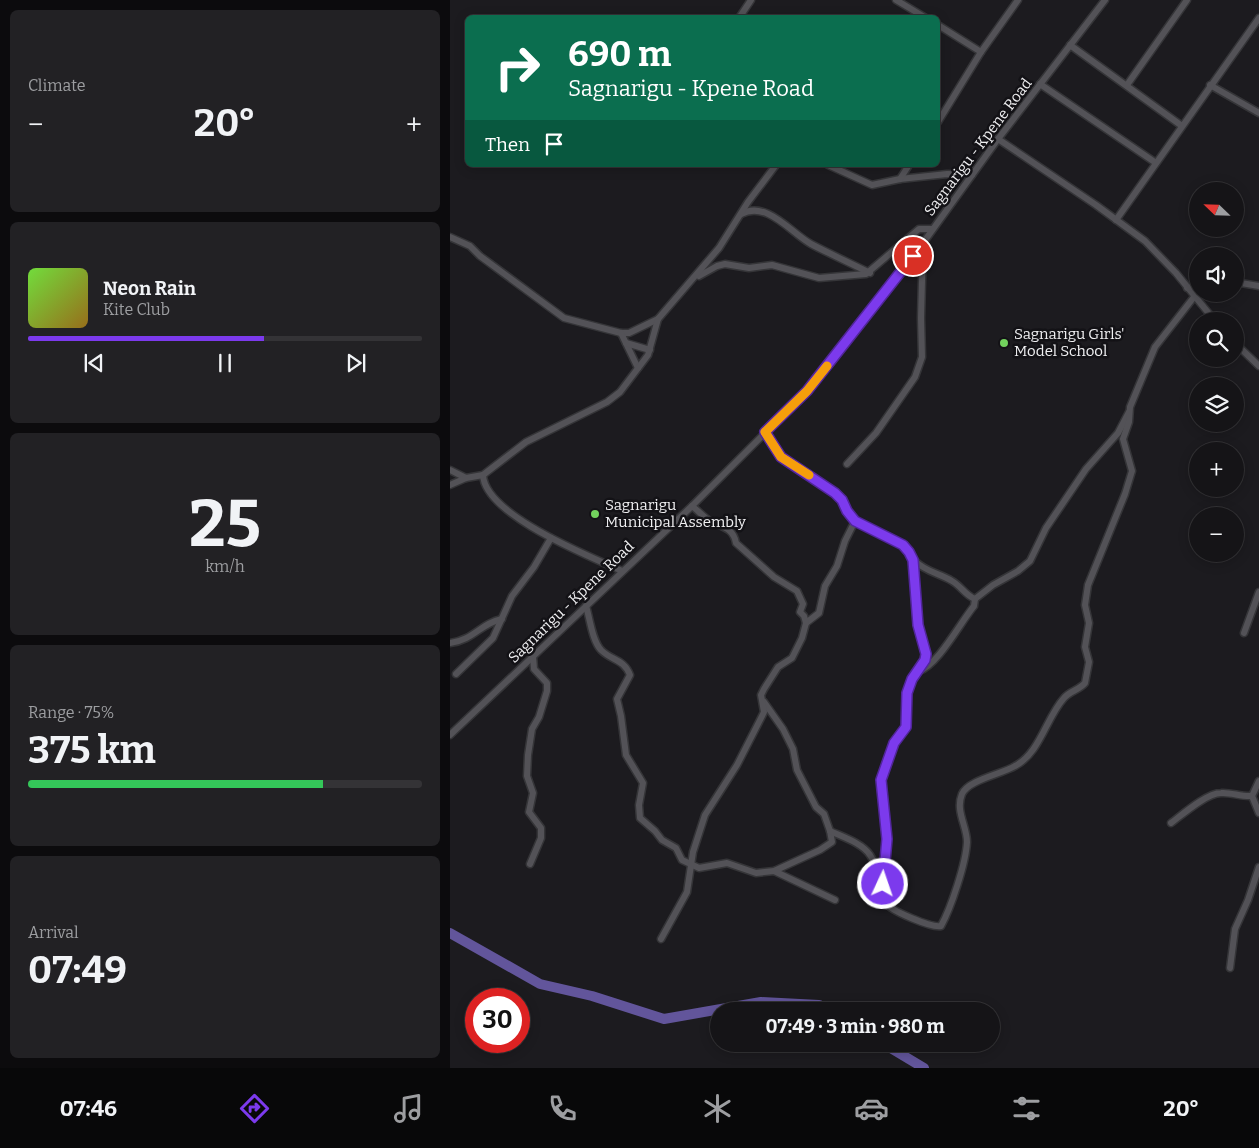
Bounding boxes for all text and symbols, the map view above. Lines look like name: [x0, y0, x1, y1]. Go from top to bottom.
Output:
text: 690 m: [568, 33, 671, 75]
icon: right: [485, 35, 550, 100]
text: Sagnarigu - Kpene Road: [568, 75, 814, 102]
street label: Sagnarigu - Kpene Road: [920, 75, 1036, 219]
text: Climate: [28, 76, 86, 95]
text: 20°: [194, 100, 256, 146]
text: −: [28, 108, 43, 141]
text: +: [406, 108, 422, 141]
icon: arrive: [540, 130, 568, 158]
text: Then: [485, 133, 530, 156]
north arrow: [1189, 182, 1244, 238]
map controls: [1189, 182, 1244, 562]
pin: [892, 235, 934, 277]
icon: arrive: [899, 242, 927, 270]
button: sound: [1189, 247, 1244, 302]
text: Neon Rain: [103, 277, 196, 300]
text: Kite Club: [103, 300, 170, 319]
button: search: [1189, 312, 1244, 367]
place label: Sagnarigu Girls' Model School: [1014, 325, 1125, 360]
marker: Sagnarigu Girls' Model School: [998, 337, 1010, 349]
icon: previous: [80, 349, 108, 377]
icon: pause: [211, 349, 239, 377]
icon: next: [342, 349, 370, 377]
button: layers: [1189, 377, 1244, 432]
button: +: [1189, 442, 1244, 497]
text: 25: [189, 485, 261, 563]
place label: Sagnarigu Municipal Assembly: [605, 496, 746, 531]
button: −: [1189, 507, 1244, 562]
marker: Sagnarigu Municipal Assembly: [589, 508, 601, 520]
street label: Sagnarigu - Kpene Road: [504, 537, 638, 667]
text: km/h: [205, 557, 245, 576]
text: Range · 75%: [28, 703, 114, 722]
text: 375 km: [28, 727, 156, 773]
position arrow: [856, 857, 908, 909]
text: Arrival: [28, 923, 79, 942]
text: 07:49: [28, 947, 127, 993]
speed limit sign: 30: [465, 988, 530, 1053]
text: 07:49 · 3 min · 980 m: [765, 1015, 945, 1038]
icon: directions: [237, 1091, 272, 1126]
icon: music: [391, 1091, 426, 1126]
icon: phone: [545, 1091, 580, 1126]
icon: climate: [700, 1091, 735, 1126]
icon: car: [854, 1091, 889, 1126]
icon: filters: [1009, 1091, 1044, 1126]
text: 07:46: [60, 1095, 117, 1122]
text: 20°: [1163, 1095, 1199, 1122]

